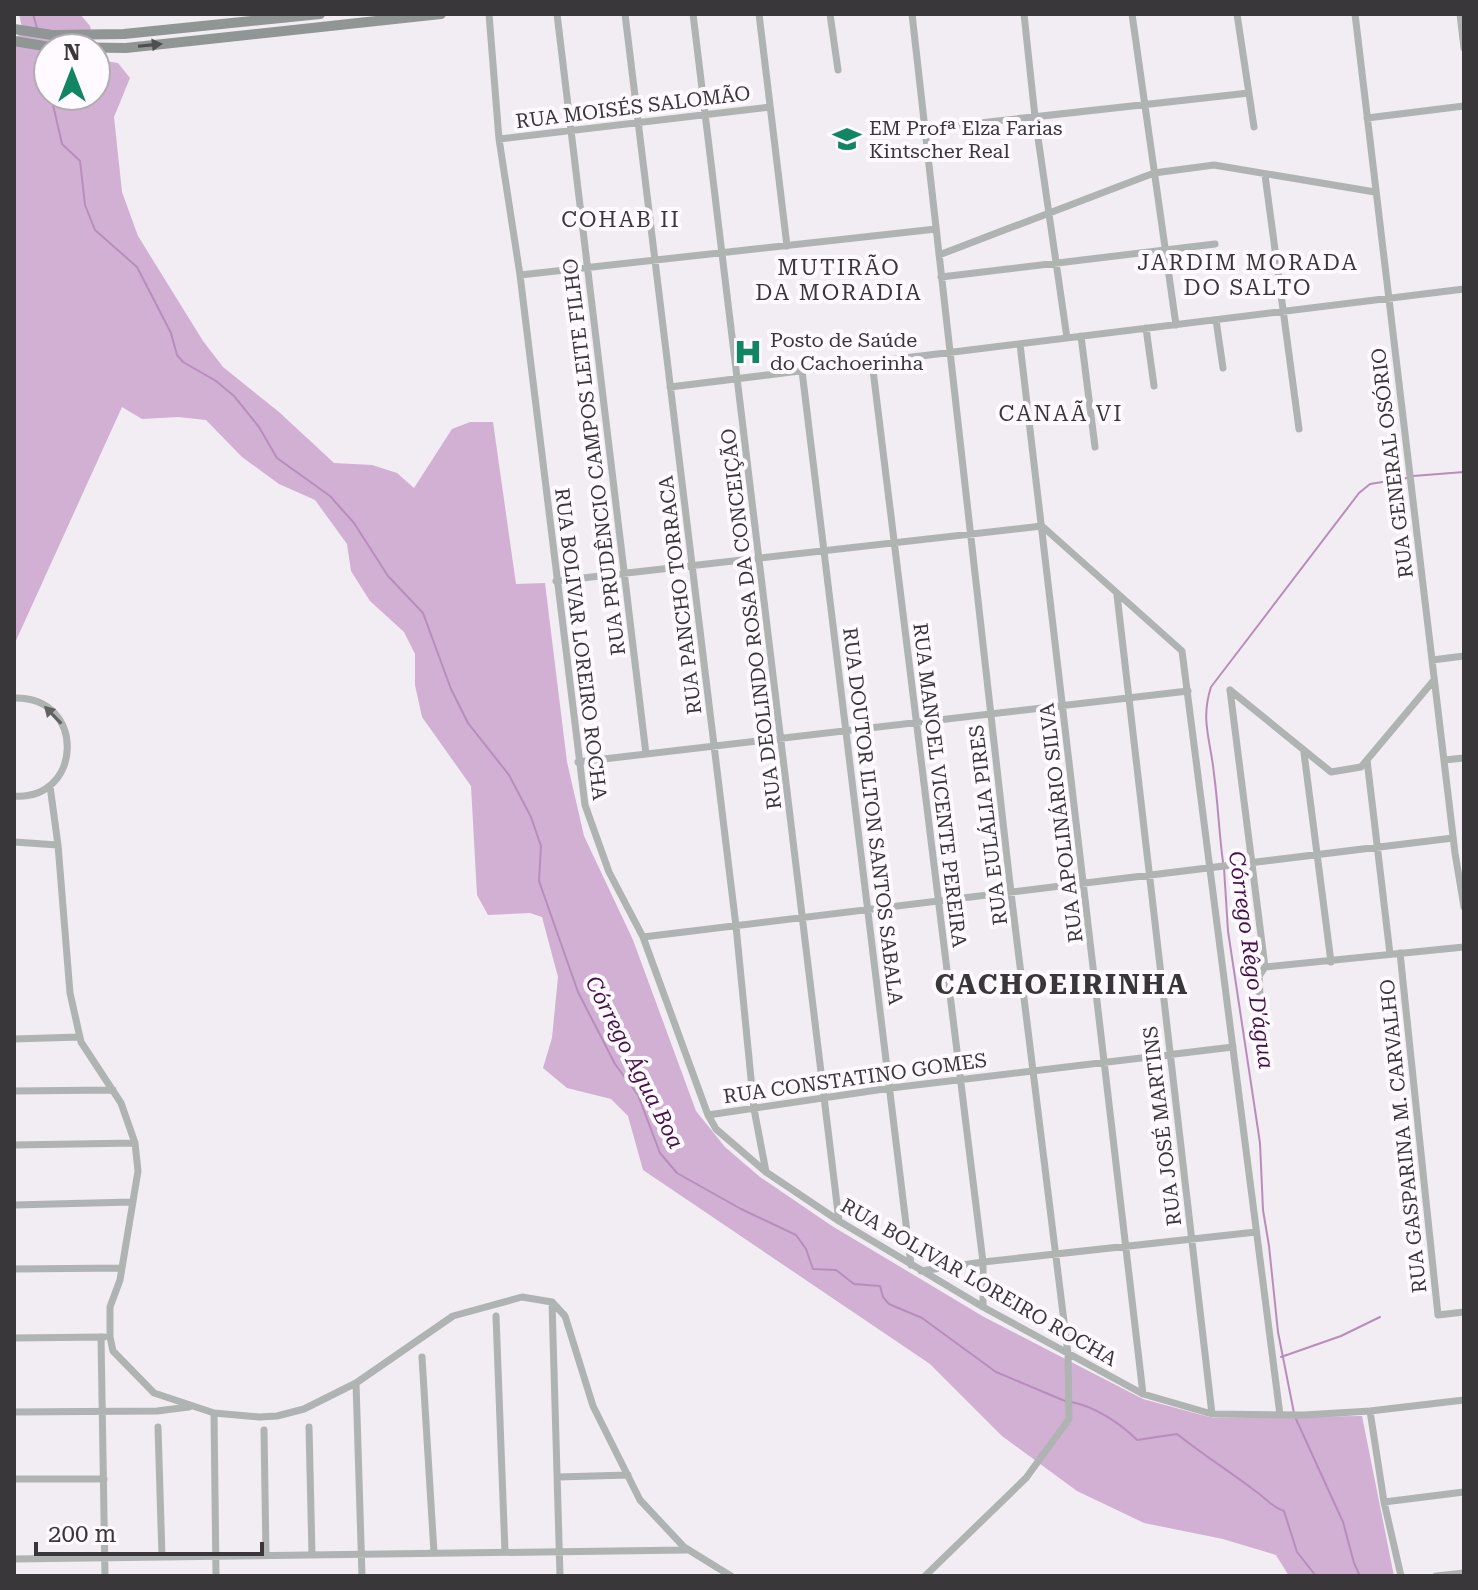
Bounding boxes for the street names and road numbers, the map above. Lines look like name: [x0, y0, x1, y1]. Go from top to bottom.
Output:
street label: RUA MOISÉS SALOMÃO: [514, 81, 752, 133]
street label: RUA PRUDÊNCIO CAMPOS LEITE FILHO: [558, 257, 630, 657]
street label: RUA GENERAL OSÓRIO: [1366, 347, 1418, 579]
street label: RUA DEOLINDO ROSA DA CONCEIÇÃO: [716, 427, 786, 811]
street label: RUA PANCHO TORRACA: [653, 474, 707, 716]
street label: RUA BOLIVAR LOREIRO ROCHA: [550, 486, 612, 802]
street label: RUA MANOEL VICENTE PEREIRA: [908, 621, 972, 949]
street label: RUA DOUTOR ILTON SANTOS SABALA: [838, 626, 908, 1006]
street label: RUA APOLINÁRIO SILVA: [1034, 702, 1088, 944]
street label: RUA EULÁLIA PIRES: [964, 723, 1012, 927]
street label: RUA GASPARINA M. CARVALHO: [1375, 978, 1431, 1294]
street label: RUA JOSÉ MARTINS: [1138, 1025, 1186, 1227]
street label: RUA CONSTATINO GOMES: [722, 1048, 988, 1108]
street label: RUA BOLIVAR LOREIRO ROCHA: [837, 1193, 1121, 1371]

